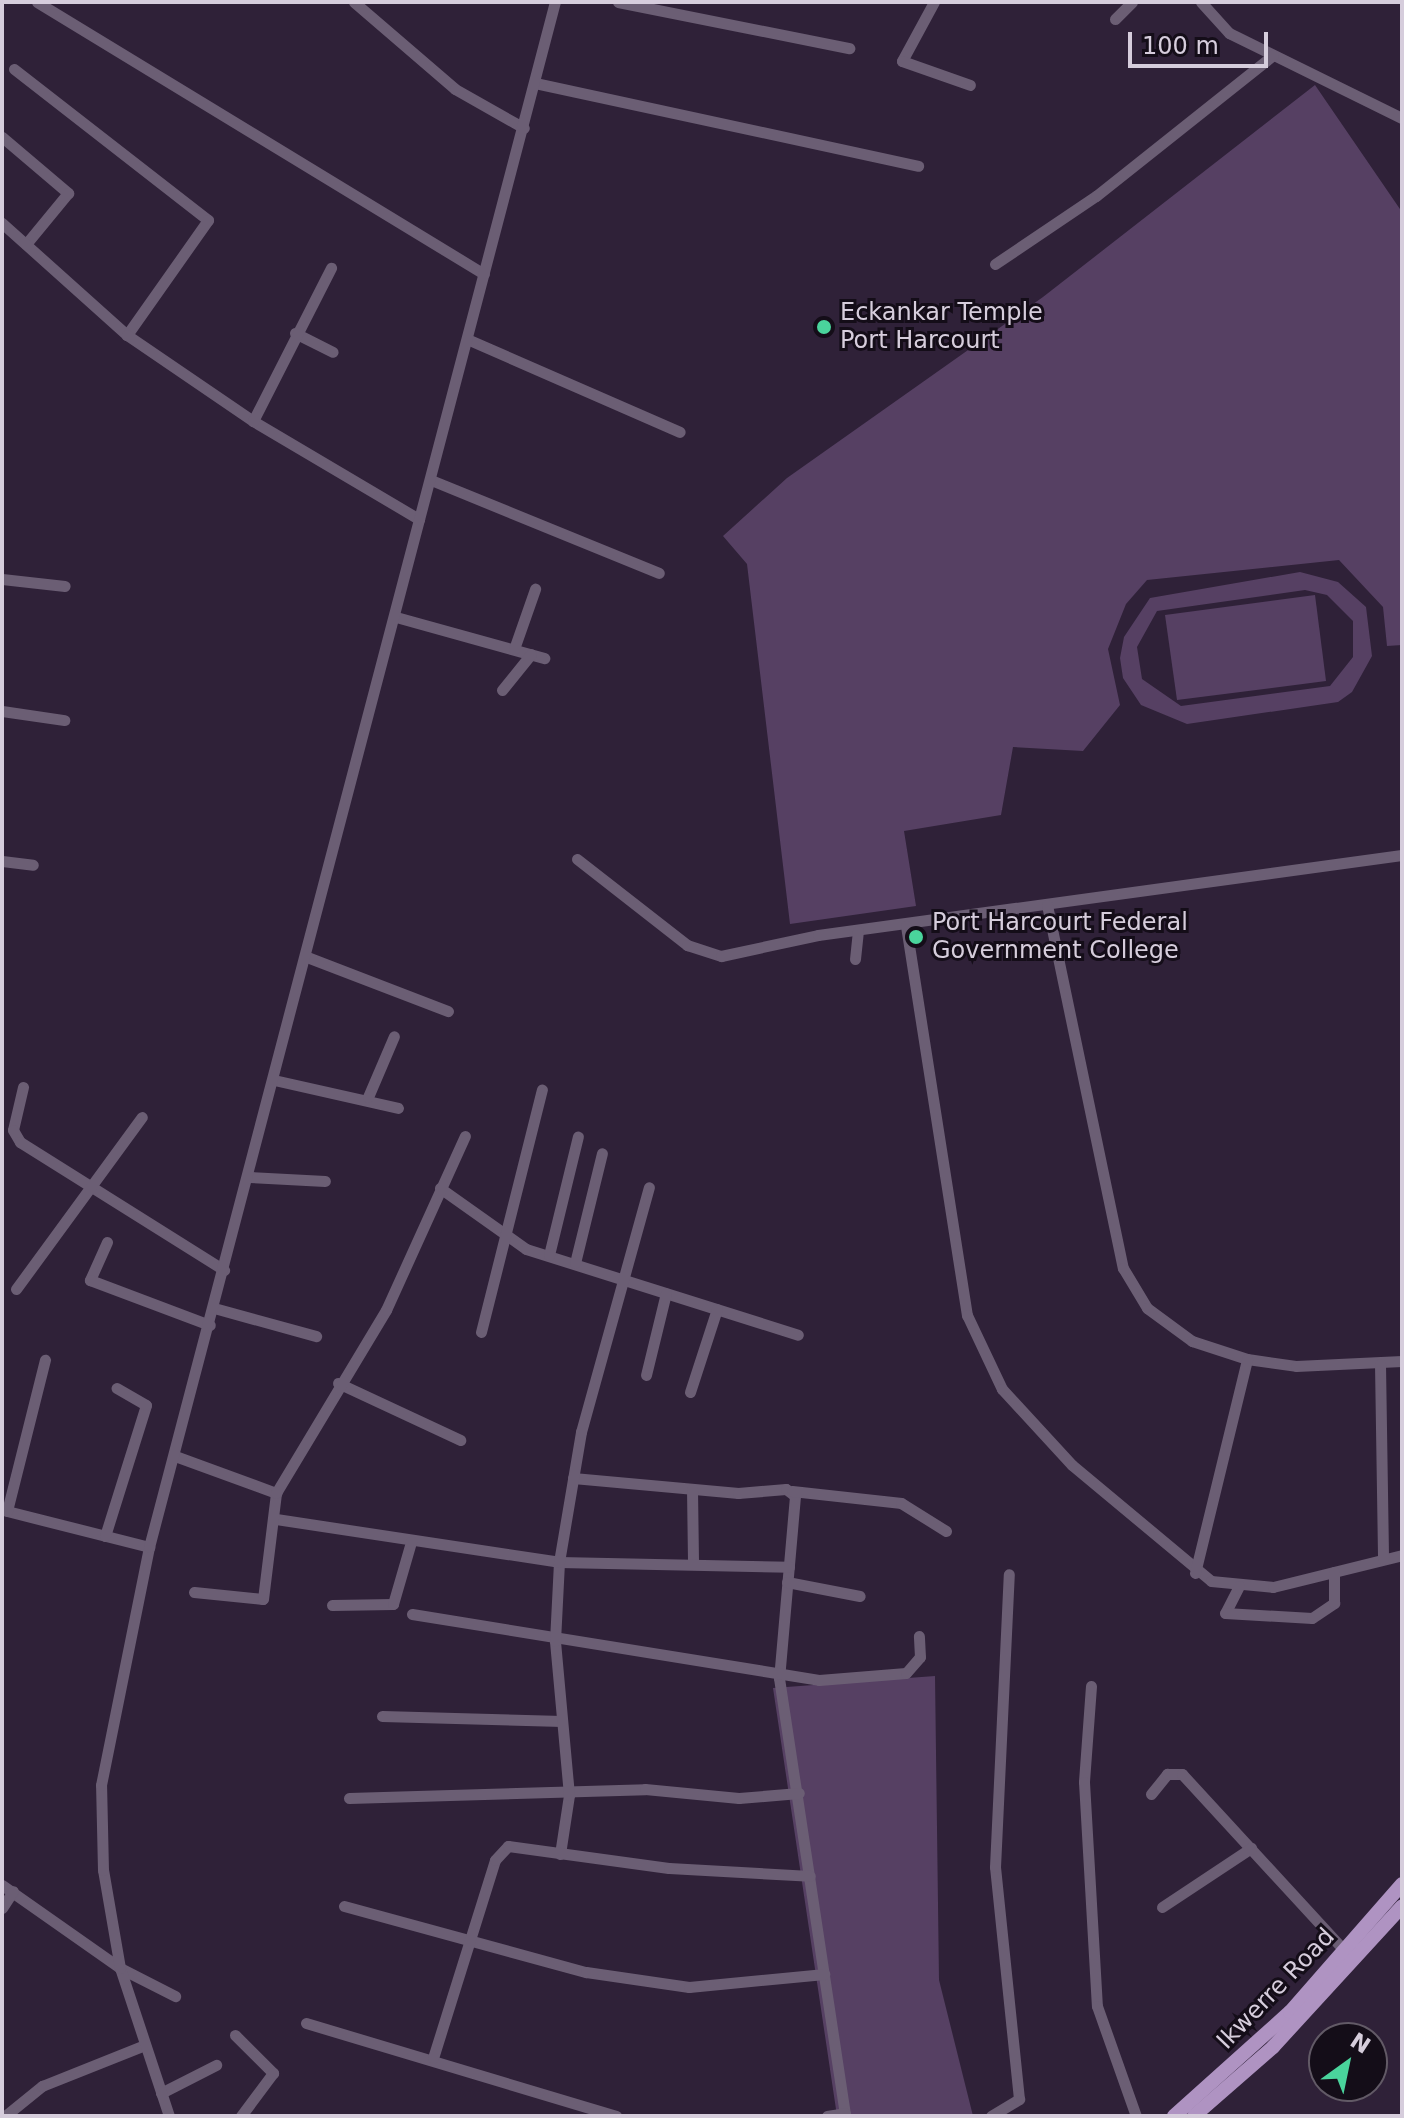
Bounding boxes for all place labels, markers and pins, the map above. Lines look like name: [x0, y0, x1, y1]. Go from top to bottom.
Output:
place label: Eckankar Temple Port Harcourt: [840, 299, 1043, 355]
marker: Eckankar Temple Port Harcourt: [815, 318, 833, 336]
place label: Port Harcourt Federal Government College: [932, 909, 1188, 965]
marker: Port Harcourt Federal Government College: [907, 928, 925, 946]

